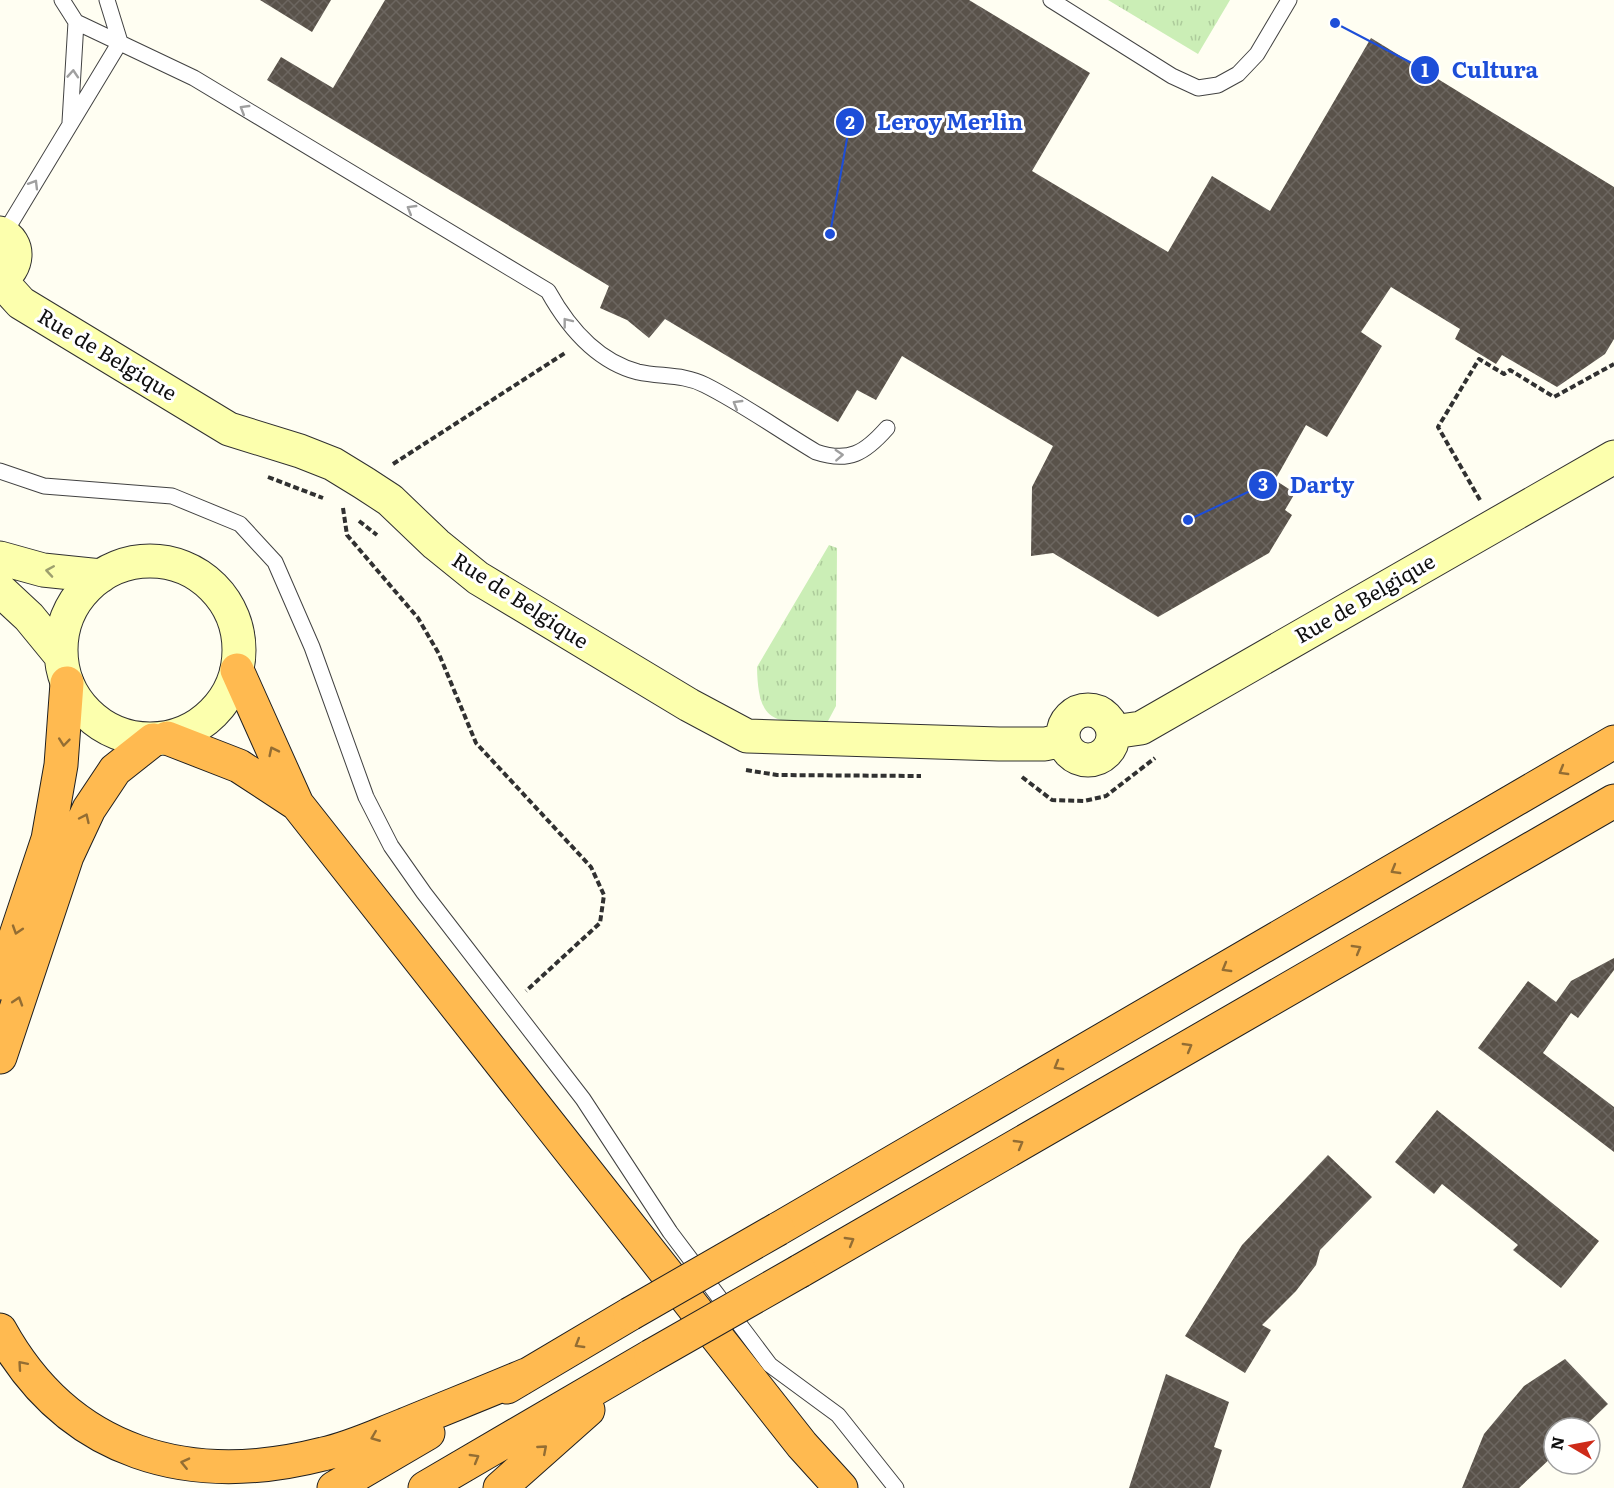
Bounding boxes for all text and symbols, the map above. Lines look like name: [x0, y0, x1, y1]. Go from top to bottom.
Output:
callout: Cultura: [1410, 50, 1551, 90]
text: Cultura: [1452, 52, 1539, 85]
text: 1: [1421, 56, 1429, 83]
one-way arrow: [66, 69, 79, 78]
callout: Leroy Merlin: [835, 102, 1035, 142]
text: Leroy Merlin: [877, 104, 1023, 137]
one-way arrow: [240, 105, 250, 116]
text: 2: [845, 108, 855, 135]
one-way arrow: [26, 180, 38, 190]
one-way arrow: [407, 205, 417, 217]
street label: Rue de Belgique: [33, 299, 184, 407]
one-way arrow: [563, 317, 574, 328]
one-way arrow: [733, 400, 743, 411]
one-way arrow: [835, 449, 844, 462]
callout: Darty: [1248, 465, 1366, 505]
text: Darty: [1290, 467, 1355, 500]
text: 3: [1258, 470, 1268, 497]
street label: Rue de Belgique: [447, 543, 596, 655]
street label: Rue de Belgique: [1288, 544, 1440, 650]
one-way arrow: [45, 565, 55, 578]
one-way arrow: [58, 737, 71, 746]
one-way arrow: [269, 747, 280, 758]
one-way arrow: [1559, 764, 1570, 776]
one-way arrow: [77, 814, 89, 825]
one-way arrow: [1391, 862, 1401, 874]
one-way arrow: [12, 924, 25, 935]
one-way arrow: [1351, 945, 1361, 956]
one-way arrow: [1222, 960, 1233, 972]
one-way arrow: [11, 996, 24, 1007]
one-way arrow: [1182, 1042, 1192, 1054]
one-way arrow: [1054, 1059, 1064, 1070]
one-way arrow: [1013, 1140, 1023, 1151]
one-way arrow: [844, 1237, 855, 1249]
one-way arrow: [575, 1337, 585, 1348]
one-way arrow: [18, 1361, 29, 1372]
north arrow: [1542, 1416, 1602, 1476]
one-way arrow: [370, 1429, 380, 1442]
text: N: [1543, 1435, 1569, 1452]
one-way arrow: [536, 1445, 547, 1456]
one-way arrow: [469, 1454, 479, 1466]
one-way arrow: [180, 1457, 190, 1470]

